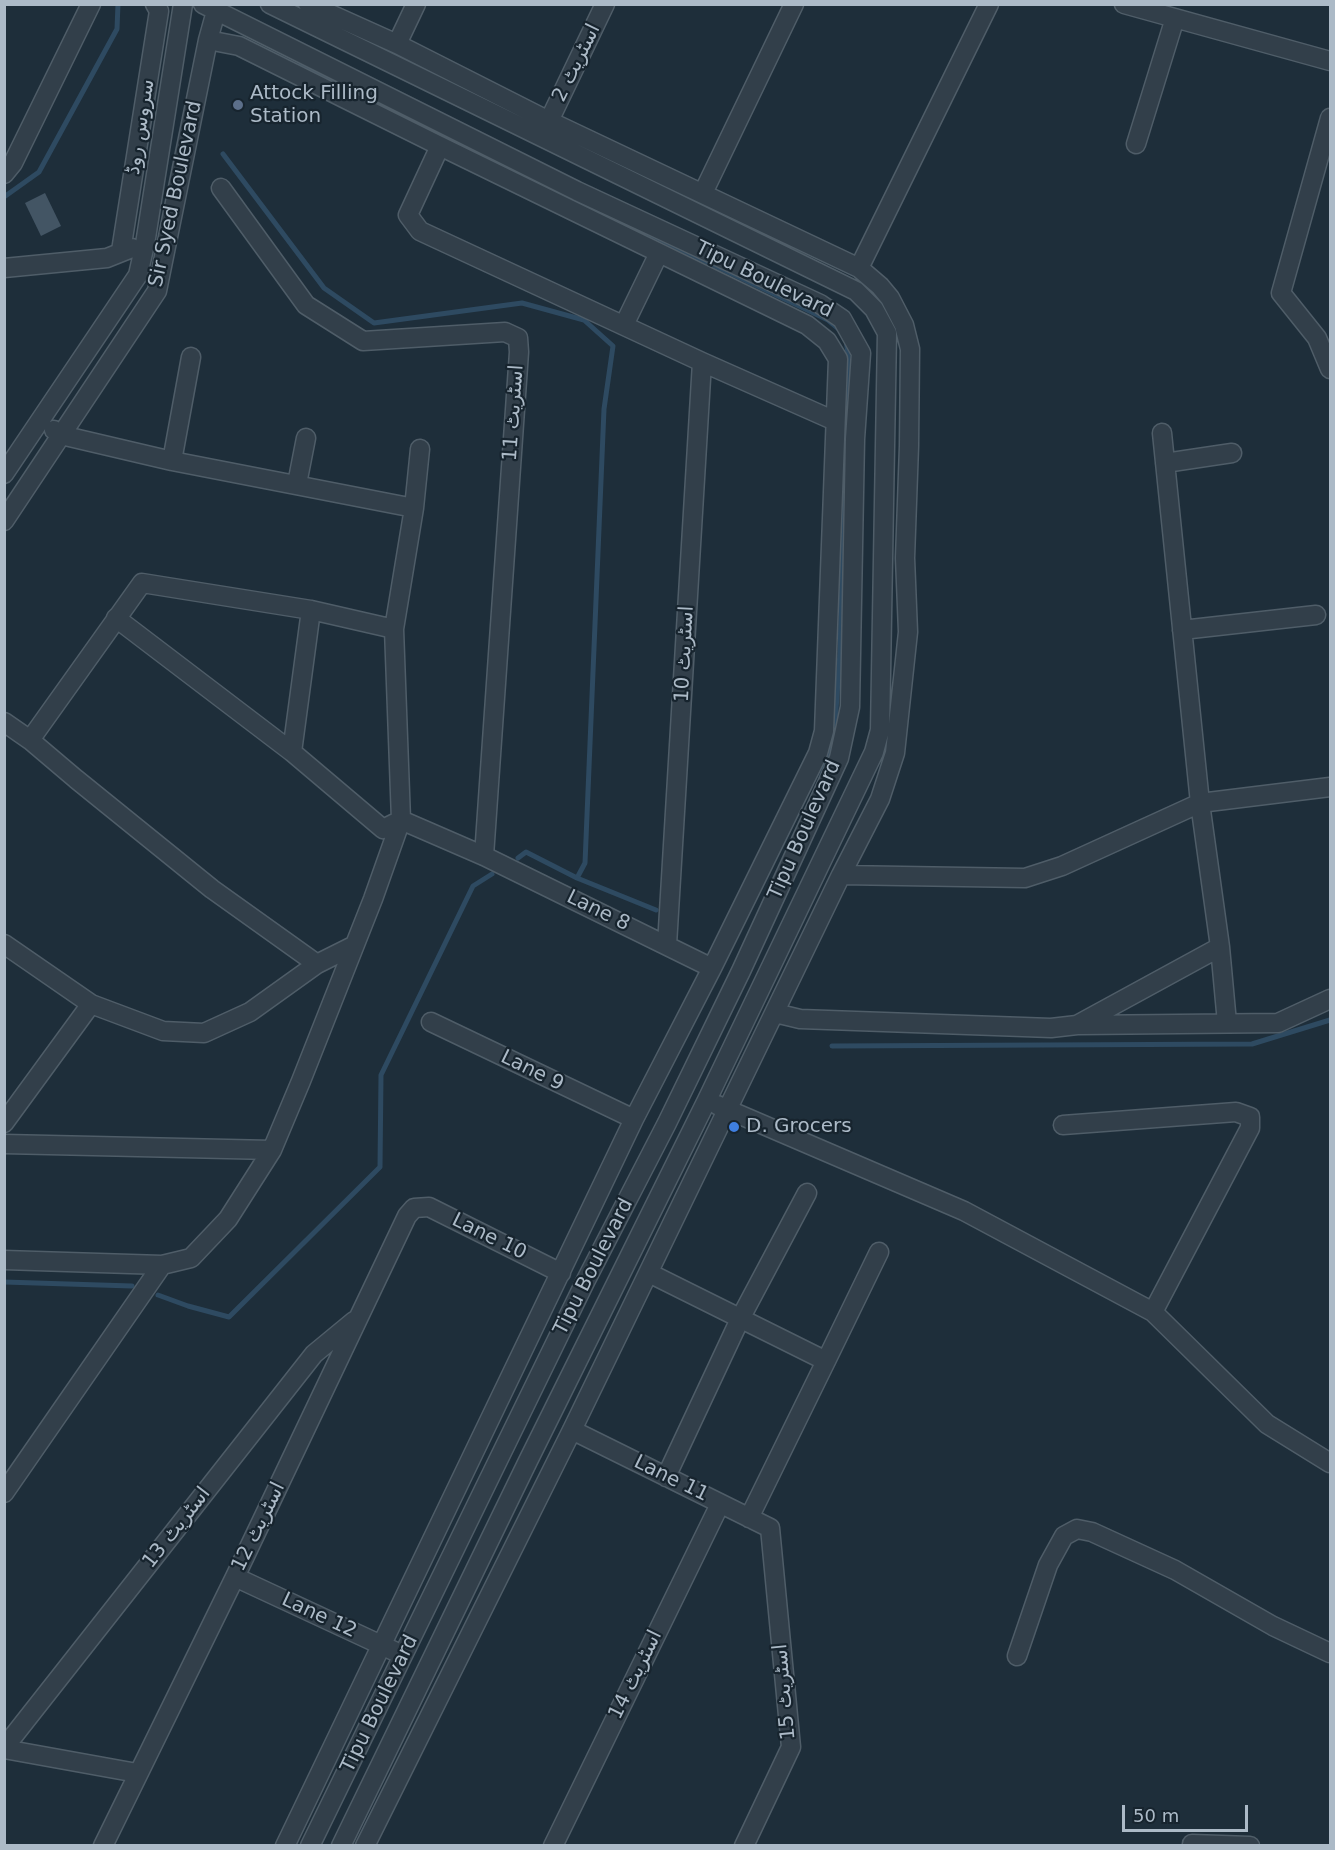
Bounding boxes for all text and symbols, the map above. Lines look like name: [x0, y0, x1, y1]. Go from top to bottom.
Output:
street label: اسٹریٹ 2: [548, 20, 606, 106]
street label: سروس روڈ: [122, 77, 160, 177]
place label: Attock Filling Station: [250, 82, 378, 129]
marker: Attock Filling Station: [231, 98, 245, 112]
street label: Sir Syed Boulevard: [145, 99, 207, 289]
street label: Tipu Boulevard: [691, 236, 837, 324]
street label: اسٹریٹ 11: [499, 364, 529, 462]
street label: اسٹریٹ 10: [670, 605, 700, 703]
street label: Tipu Boulevard: [764, 757, 846, 903]
street label: Lane 8: [562, 885, 634, 937]
street label: Lane 9: [496, 1045, 568, 1097]
place label: D. Grocers: [746, 1115, 852, 1139]
marker: D. Grocers: [727, 1120, 741, 1134]
street label: Tipu Boulevard: [549, 1195, 639, 1339]
street label: Lane 10: [448, 1209, 530, 1265]
street label: Lane 11: [630, 1451, 712, 1507]
street label: اسٹریٹ 12: [227, 1478, 291, 1576]
street label: اسٹریٹ 13: [138, 1483, 216, 1573]
street label: Lane 12: [278, 1588, 360, 1644]
street label: اسٹریٹ 14: [604, 1626, 668, 1724]
street label: Tipu Boulevard: [336, 1631, 424, 1777]
street label: اسٹریٹ 15: [769, 1643, 801, 1741]
scale bar: [1125, 1793, 1251, 1831]
text: 50 m: [1133, 1805, 1179, 1826]

